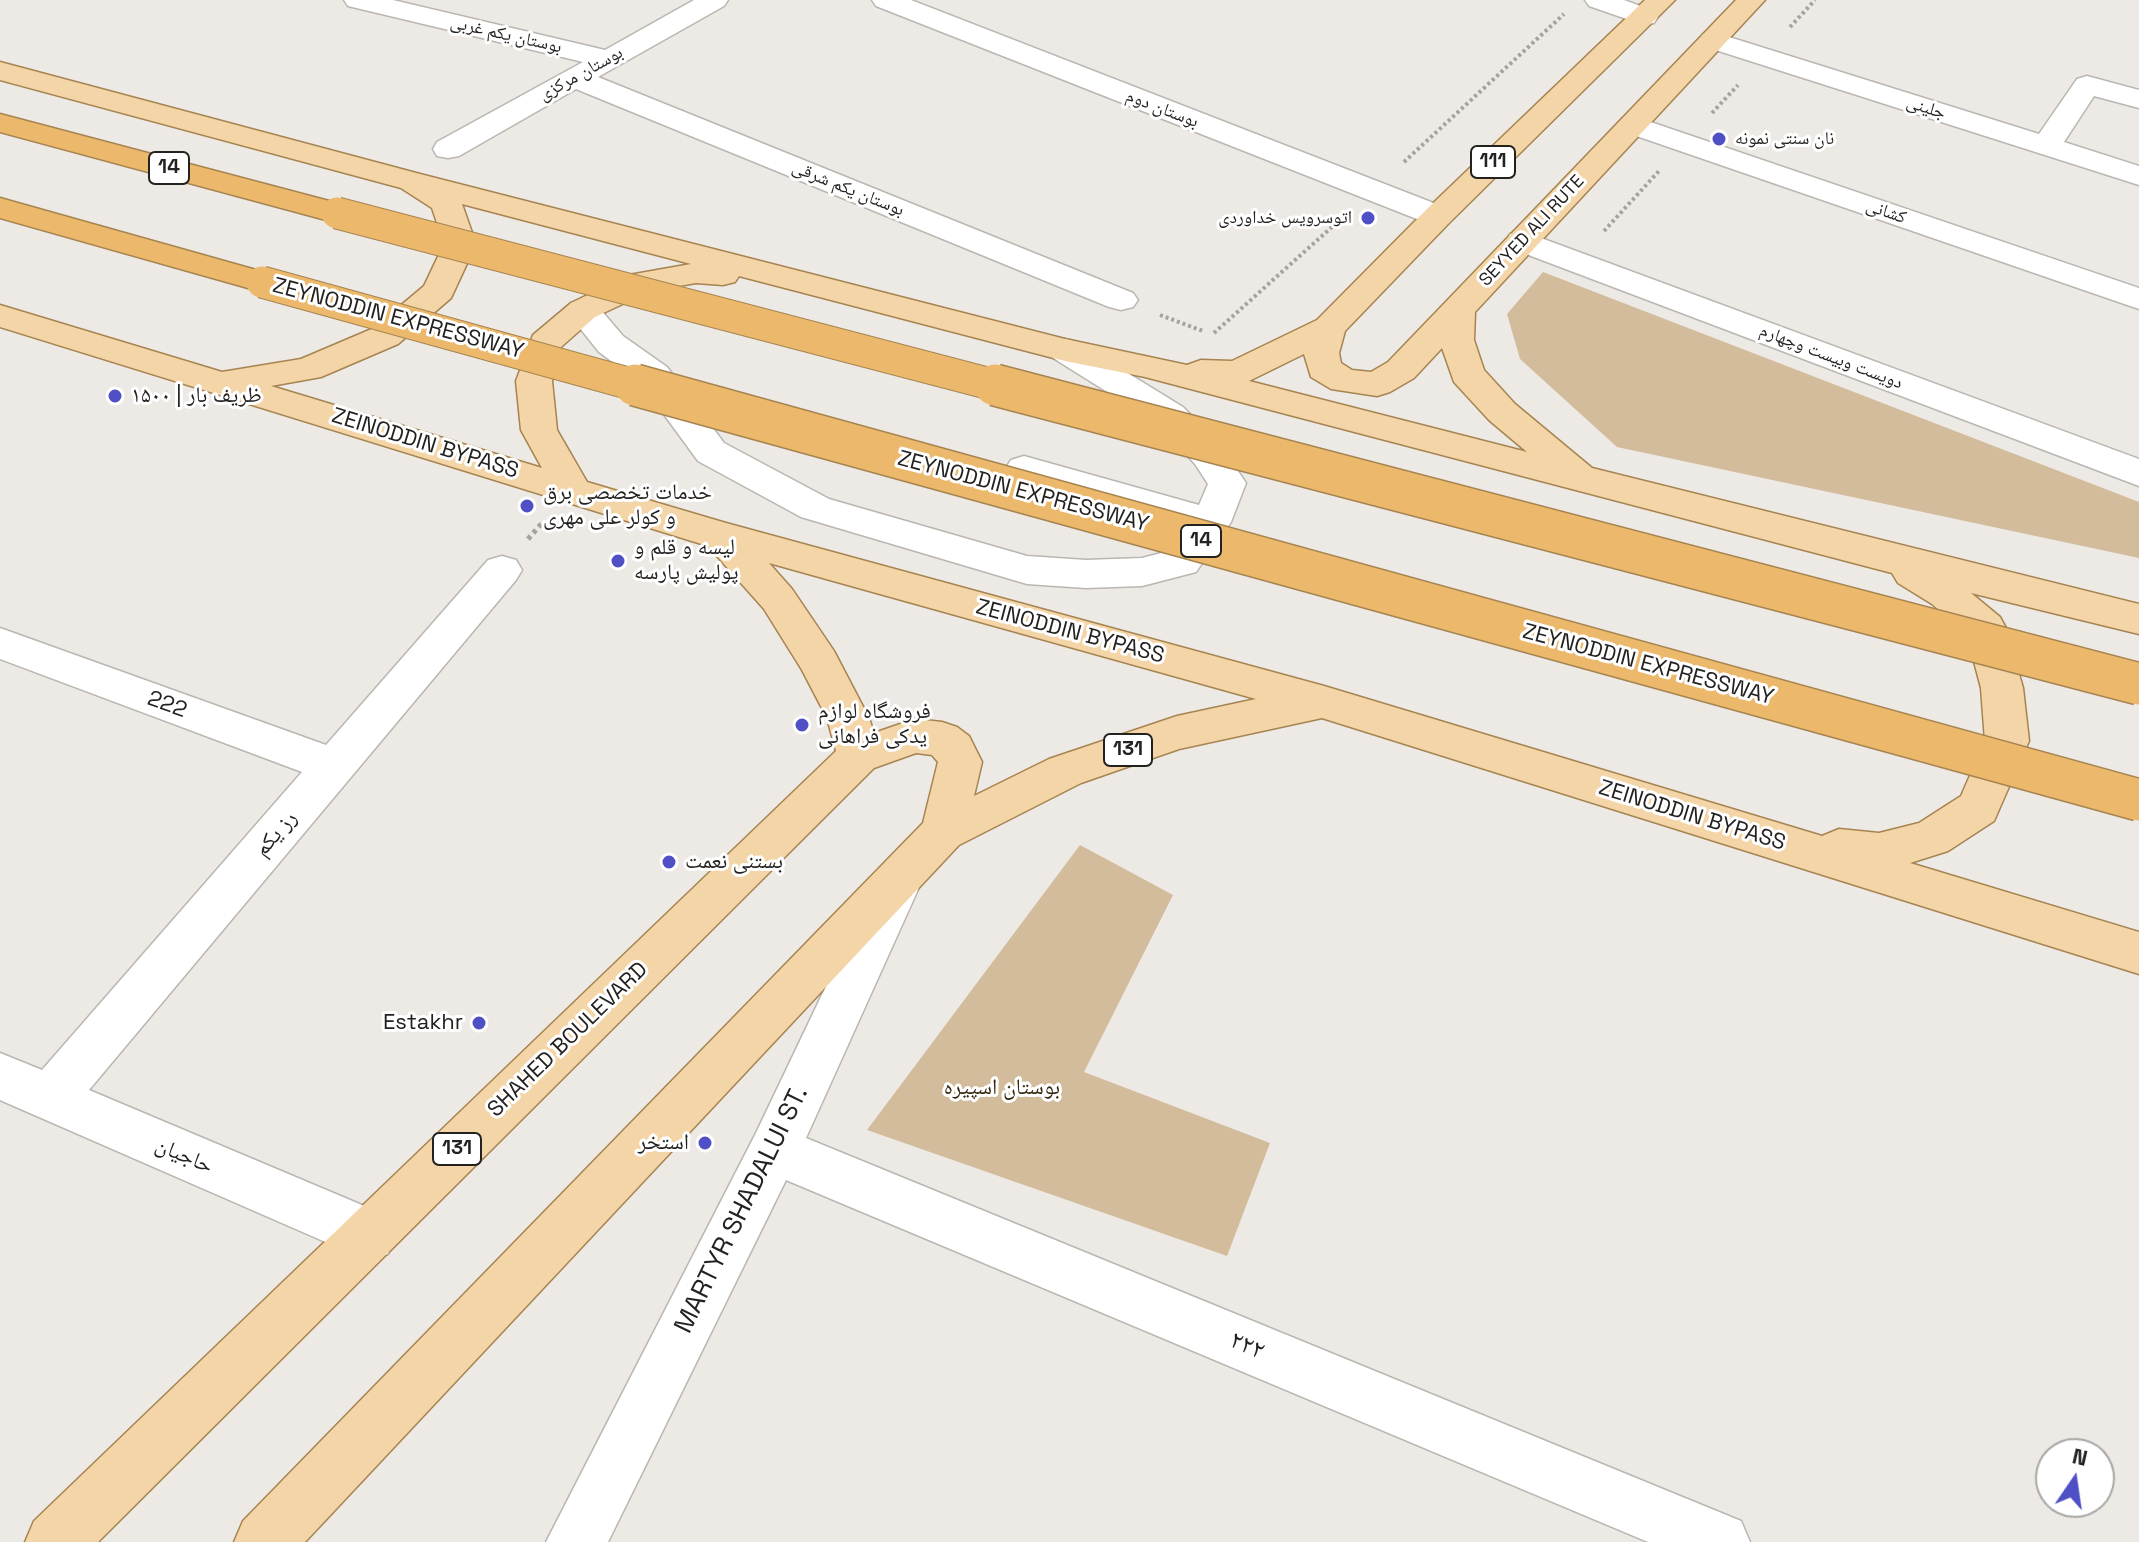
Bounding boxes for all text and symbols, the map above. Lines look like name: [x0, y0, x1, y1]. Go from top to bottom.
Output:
street label: بوستان یکم غربی: [448, 12, 564, 58]
street label: بوستان مرکزی: [535, 42, 627, 106]
street label: بوستان دوم: [1123, 85, 1201, 133]
street label: جلینی: [1904, 92, 1948, 124]
place label: نان سنتی نمونه: [1735, 128, 1834, 150]
marker: نان سنتی نمونه: [1710, 130, 1728, 148]
road number: 111: [1471, 146, 1515, 178]
road number: 14: [149, 152, 189, 184]
street label: بوستان یکم شرقی: [789, 157, 907, 221]
street label: SEYYED ALI RUTE: [1475, 171, 1589, 291]
street label: کشانی: [1863, 195, 1909, 229]
place label: اتوسرویس خداوردی: [1218, 207, 1352, 229]
marker: اتوسرویس خداوردی: [1359, 209, 1377, 227]
street label: ZEYNODDIN EXPRESSWAY: [270, 273, 526, 365]
street label: دویست وبیست وچهارم: [1756, 320, 1906, 394]
place label: ظریف بار | ۱۵۰۰: [131, 383, 262, 409]
marker: ظریف بار | ۱۵۰۰: [106, 387, 124, 405]
street label: ZEINODDIN BYPASS: [328, 403, 522, 485]
street label: ZEYNODDIN EXPRESSWAY: [895, 446, 1151, 538]
place label: خدمات تخصصی برق و کولر علی مهری: [543, 480, 712, 532]
marker: خدمات تخصصی برق و کولر علی مهری: [518, 497, 536, 515]
road number: 14: [1181, 525, 1221, 557]
place label: لیسه و قلم و پولیش پارسه: [634, 535, 738, 586]
marker: لیسه و قلم و پولیش پارسه: [609, 552, 627, 570]
street label: ZEINODDIN BYPASS: [973, 594, 1167, 670]
street label: ZEYNODDIN EXPRESSWAY: [1520, 619, 1776, 711]
street label: 222: [144, 686, 190, 724]
place label: فروشگاه لوازم یدکی فراهانی: [818, 699, 931, 750]
marker: فروشگاه لوازم یدکی فراهانی: [793, 716, 811, 734]
road number: 131: [1104, 734, 1152, 766]
street label: ZEINODDIN BYPASS: [1595, 775, 1789, 857]
street label: رز یکم: [249, 806, 303, 862]
place label: بستنی نعمت: [685, 849, 783, 875]
marker: بستنی نعمت: [660, 853, 678, 871]
street label: SHAHED BOULEVARD: [483, 957, 653, 1123]
place label: Estakhr: [383, 1010, 463, 1036]
marker: Estakhr: [470, 1014, 488, 1032]
park label: بوستان اسپیره: [944, 1075, 1060, 1101]
street label: MARTYR SHADALUI ST.: [669, 1082, 815, 1338]
place label: استخر: [638, 1130, 689, 1156]
street label: حاجیان: [151, 1132, 217, 1180]
road number: 131: [433, 1133, 481, 1165]
marker: استخر: [696, 1134, 714, 1152]
street label: ۲۲۲: [1225, 1325, 1269, 1367]
north arrow: [2035, 1438, 2115, 1518]
text: N: [2070, 1441, 2090, 1472]

